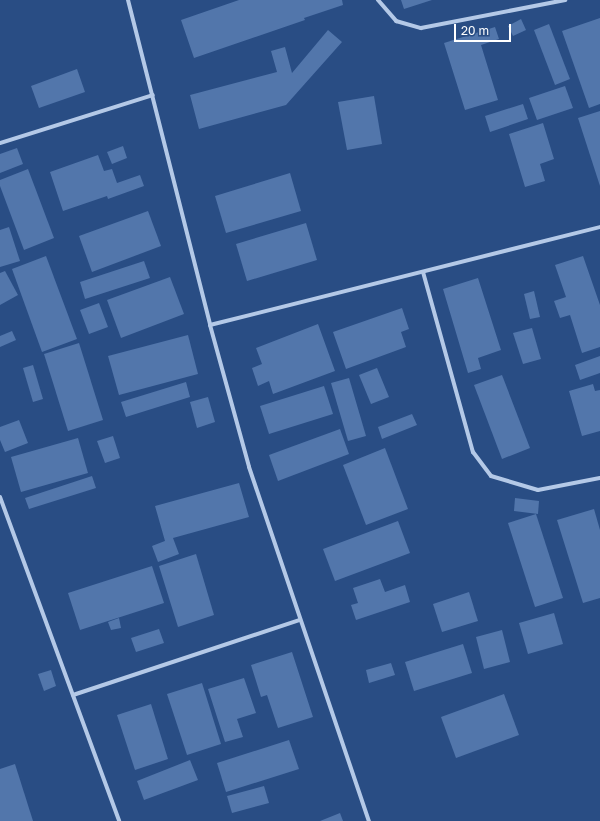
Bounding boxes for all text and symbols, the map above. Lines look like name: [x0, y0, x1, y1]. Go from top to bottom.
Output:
scale bar: [456, 16, 513, 42]
text: 20 m: [461, 23, 489, 38]

